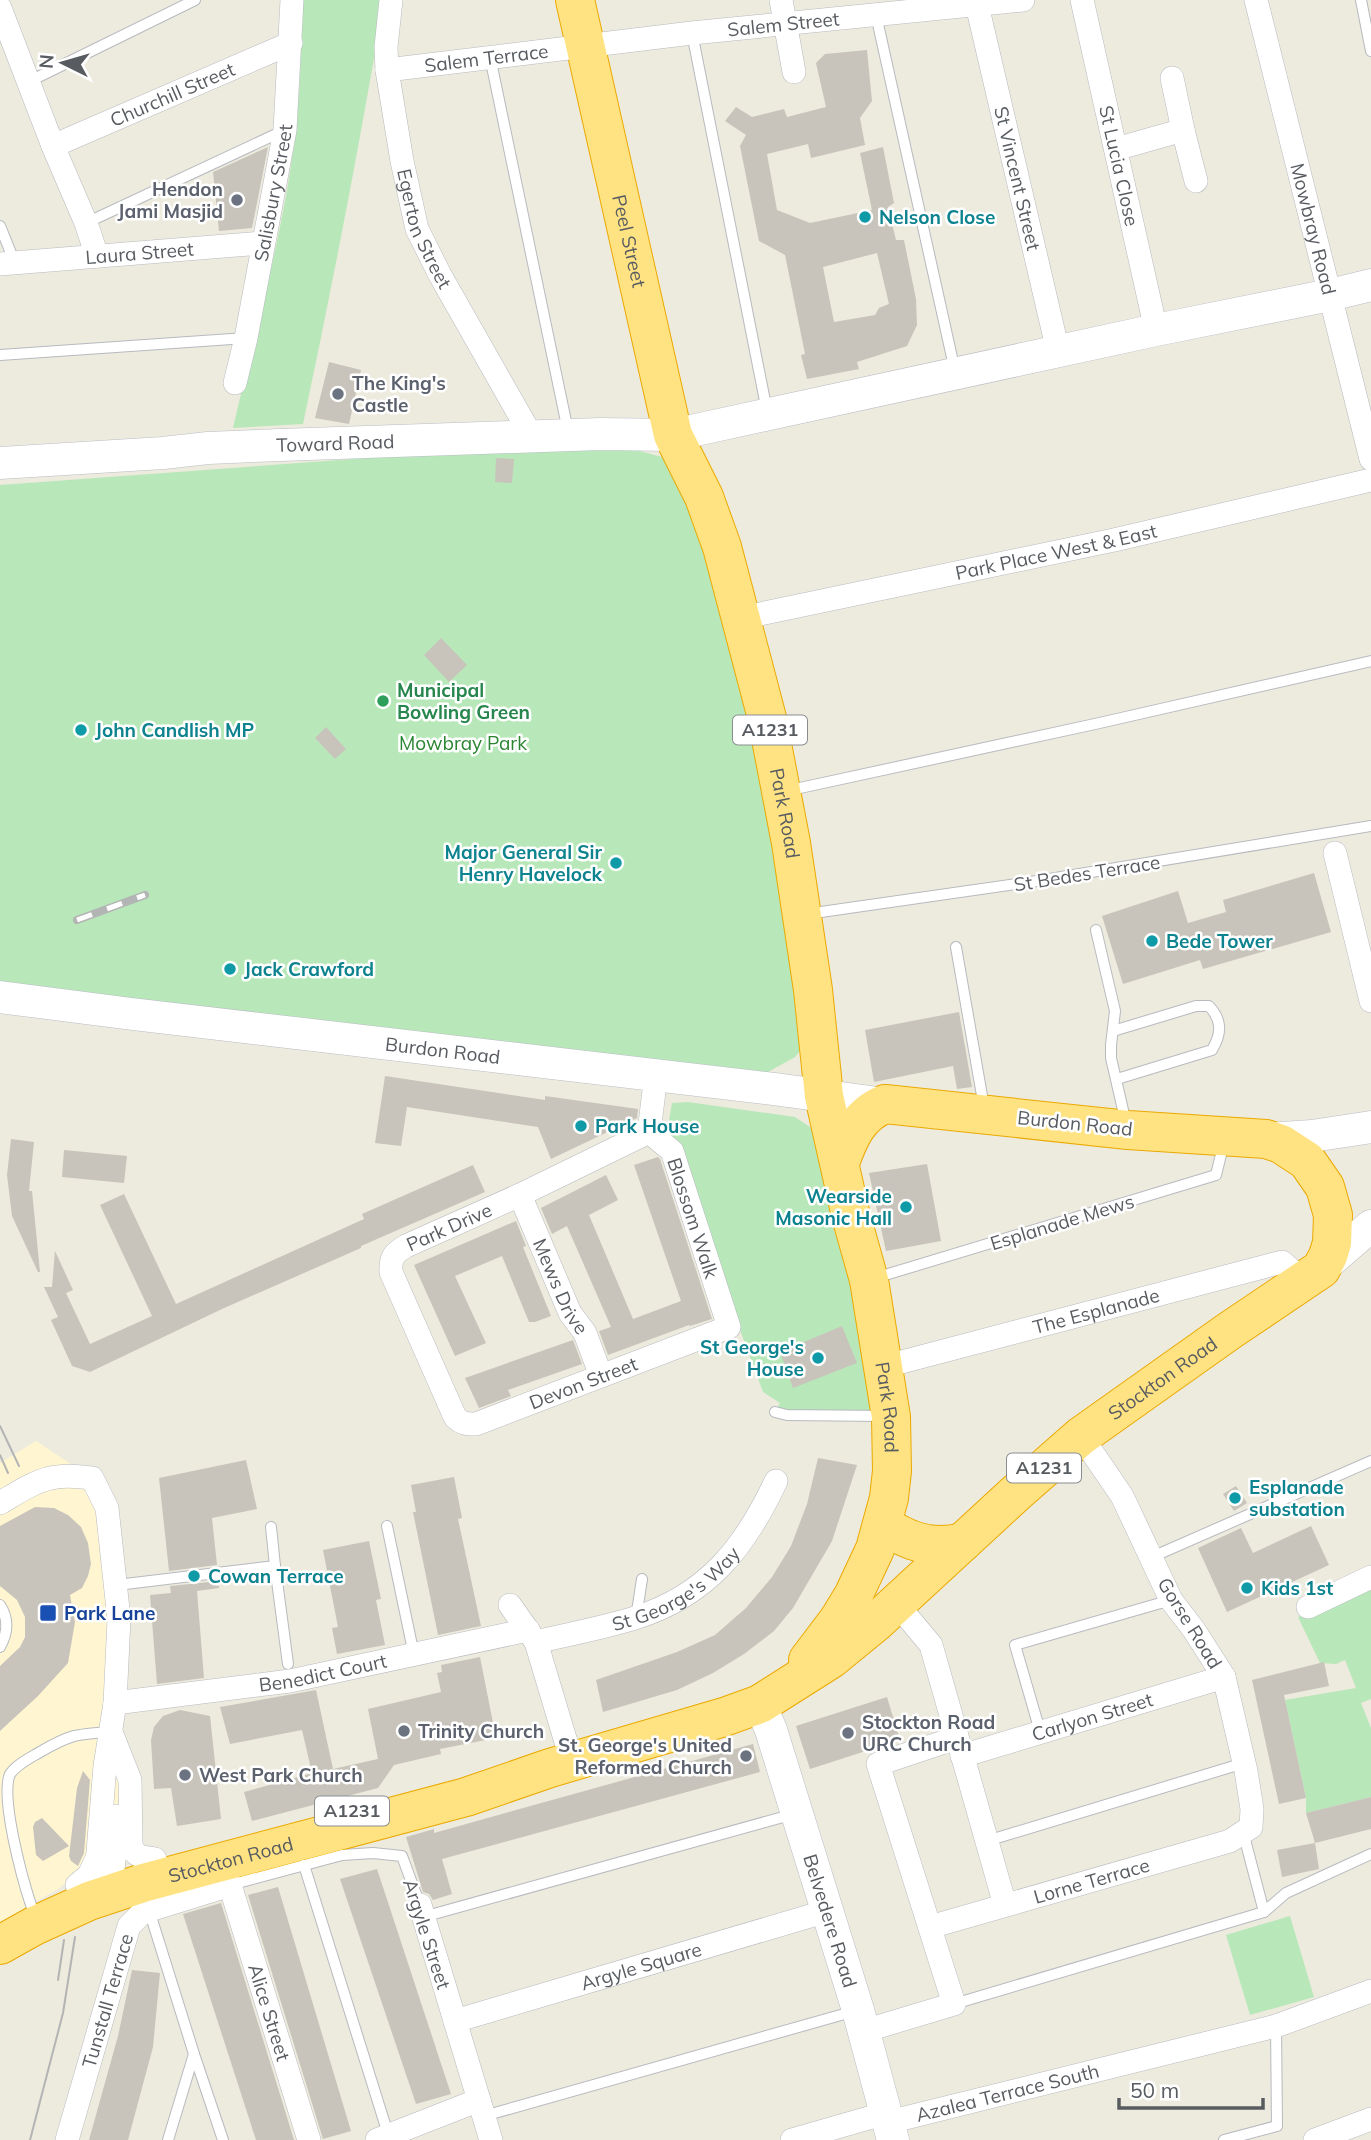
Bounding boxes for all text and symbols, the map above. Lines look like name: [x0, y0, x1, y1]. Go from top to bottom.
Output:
street label: Salem Street: [726, 6, 841, 41]
north arrow: [28, 28, 98, 98]
street label: Salem Terrace: [423, 39, 550, 77]
text: N: [33, 53, 59, 70]
street label: Churchill Street: [106, 57, 239, 132]
street label: St Lucia Close: [1094, 103, 1144, 229]
street label: St Vincent Street: [989, 104, 1046, 253]
street label: Salisbury Street: [249, 123, 297, 263]
street label: Mowbray Road: [1285, 161, 1341, 297]
street label: Egerton Street: [392, 166, 457, 293]
place label: Hendon Jami Masjid: [118, 177, 223, 223]
marker: Hendon Jami Masjid: [229, 192, 245, 208]
street label: Peel Street: [607, 192, 651, 290]
place label: Nelson Close: [879, 205, 995, 229]
marker: Nelson Close: [857, 209, 873, 225]
street label: Laura Street: [85, 237, 195, 269]
place label: The King's Castle: [352, 371, 446, 417]
marker: The King's Castle: [330, 386, 346, 402]
street label: Toward Road: [276, 429, 395, 457]
street label: Park Place West & East: [953, 518, 1160, 585]
place label: Municipal Bowling Green: [397, 678, 530, 724]
marker: Municipal Bowling Green: [375, 693, 391, 709]
road number: A1231: [733, 716, 807, 744]
place label: John Candlish MP: [95, 718, 254, 742]
marker: John Candlish MP: [73, 722, 89, 738]
park label: Mowbray Park: [399, 731, 527, 755]
street label: Park Road: [765, 766, 805, 860]
place label: Major General Sir Henry Havelock: [444, 840, 603, 886]
street label: St Bedes Terrace: [1012, 850, 1162, 896]
marker: Major General Sir Henry Havelock: [608, 855, 624, 871]
place label: Bede Tower: [1166, 929, 1273, 953]
marker: Bede Tower: [1144, 933, 1160, 949]
place label: Jack Crawford: [244, 957, 374, 981]
marker: Jack Crawford: [222, 961, 238, 977]
street label: Burdon Road: [384, 1032, 502, 1069]
street label: Burdon Road: [1016, 1105, 1134, 1141]
place label: Park House: [595, 1114, 699, 1138]
marker: Park House: [573, 1118, 589, 1134]
street label: Blossom Walk: [662, 1155, 724, 1282]
place label: Wearside Masonic Hall: [775, 1184, 892, 1230]
street label: Esplanade Mews: [987, 1189, 1137, 1255]
street label: Park Drive: [403, 1198, 495, 1256]
marker: Wearside Masonic Hall: [898, 1199, 914, 1215]
street label: Mews Drive: [528, 1235, 594, 1339]
street label: The Esplanade: [1030, 1283, 1162, 1339]
street label: Stockton Road: [1103, 1331, 1222, 1425]
place label: St George's House: [700, 1335, 804, 1381]
marker: St George's House: [810, 1350, 826, 1366]
street label: Devon Street: [526, 1351, 641, 1415]
street label: Park Road: [870, 1360, 904, 1453]
road number: A1231: [1007, 1454, 1081, 1483]
place label: Esplanade substation: [1249, 1475, 1345, 1521]
marker: Esplanade substation: [1227, 1490, 1243, 1506]
street label: St George's Way: [609, 1542, 745, 1636]
place label: Cowan Terrace: [208, 1564, 344, 1588]
marker: Cowan Terrace: [186, 1568, 202, 1584]
street label: Gorse Road: [1153, 1573, 1227, 1673]
place label: Kids 1st: [1261, 1576, 1333, 1600]
marker: Kids 1st: [1239, 1580, 1255, 1596]
place label: Park Lane: [64, 1601, 155, 1625]
marker: Park Lane: [38, 1603, 58, 1623]
street label: Benedict Court: [257, 1649, 389, 1697]
street label: Carlyon Street: [1029, 1687, 1156, 1746]
place label: Stockton Road URC Church: [862, 1710, 995, 1756]
place label: Trinity Church: [418, 1719, 544, 1743]
marker: Trinity Church: [396, 1723, 412, 1739]
marker: Stockton Road URC Church: [840, 1725, 856, 1741]
place label: St. George's United Reformed Church: [558, 1733, 732, 1779]
marker: St. George's United Reformed Church: [738, 1748, 754, 1764]
place label: West Park Church: [199, 1763, 363, 1787]
marker: West Park Church: [177, 1767, 193, 1783]
road number: A1231: [315, 1797, 389, 1826]
street label: Stockton Road: [166, 1832, 296, 1888]
street label: Belvedere Road: [798, 1851, 862, 1990]
street label: Lorne Terrace: [1031, 1853, 1152, 1909]
street label: Argyle Street: [398, 1876, 456, 1993]
street label: Tunstall Terrace: [77, 1931, 138, 2071]
street label: Argyle Square: [578, 1937, 704, 1995]
street label: Alice Street: [243, 1961, 296, 2064]
street label: Azalea Terrace South: [913, 2058, 1101, 2127]
scale bar: [1119, 2066, 1262, 2110]
text: 50 m: [1130, 2077, 1179, 2103]

